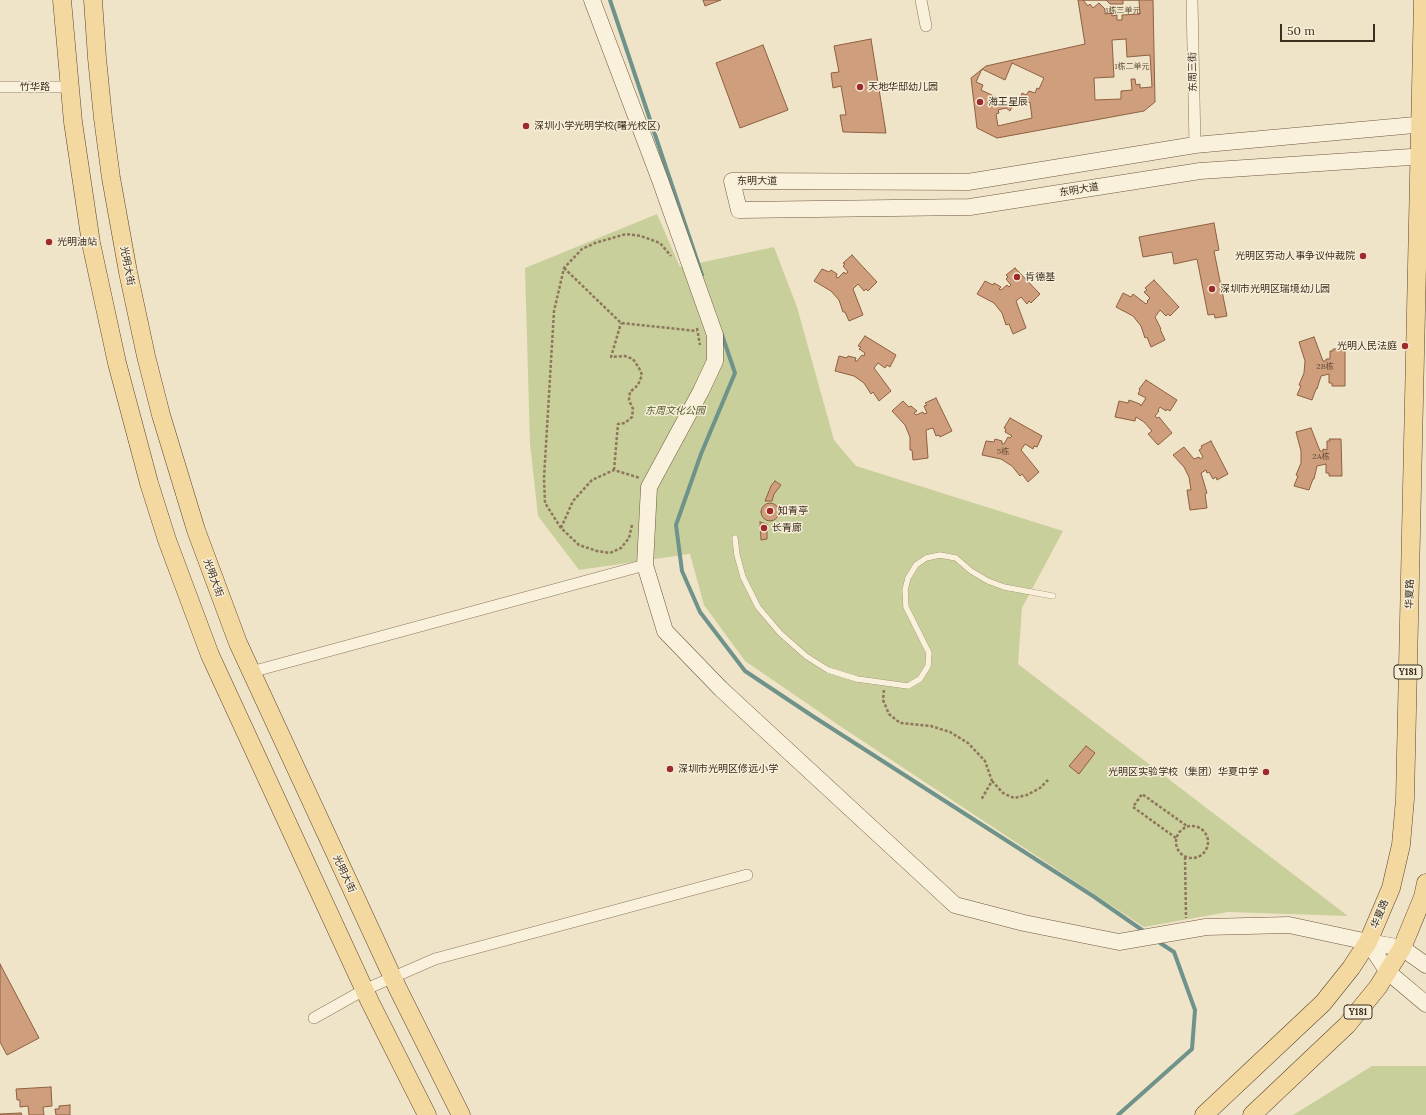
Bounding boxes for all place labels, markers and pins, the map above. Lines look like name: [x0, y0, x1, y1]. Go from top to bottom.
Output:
place label: 天地华邸幼儿园: [868, 81, 938, 93]
marker: 天地华邸幼儿园: [855, 82, 865, 92]
place label: 海王星辰: [988, 96, 1028, 108]
marker: 海王星辰: [975, 97, 985, 107]
place label: 深圳小学光明学校(曙光校区): [534, 120, 660, 132]
marker: 深圳小学光明学校(曙光校区): [521, 121, 531, 131]
place label: 光明油站: [57, 236, 97, 248]
marker: 光明油站: [44, 237, 54, 247]
place label: 光明区劳动人事争议仲裁院: [1235, 250, 1355, 262]
marker: 光明区劳动人事争议仲裁院: [1358, 251, 1368, 261]
place label: 肯德基: [1025, 271, 1055, 283]
marker: 肯德基: [1012, 272, 1022, 282]
place label: 深圳市光明区瑞境幼儿园: [1220, 283, 1330, 295]
marker: 深圳市光明区瑞境幼儿园: [1207, 284, 1217, 294]
place label: 光明人民法庭: [1337, 340, 1397, 352]
marker: 光明人民法庭: [1400, 341, 1410, 351]
place label: 知青亭: [778, 505, 808, 517]
marker: 知青亭: [765, 506, 775, 516]
place label: 长青廊: [772, 522, 802, 534]
marker: 长青廊: [759, 523, 769, 533]
place label: 深圳市光明区修远小学: [678, 763, 778, 775]
marker: 深圳市光明区修远小学: [665, 764, 675, 774]
place label: 光明区实验学校（集团）华夏中学: [1108, 766, 1258, 778]
marker: 光明区实验学校（集团）华夏中学: [1261, 767, 1271, 777]

